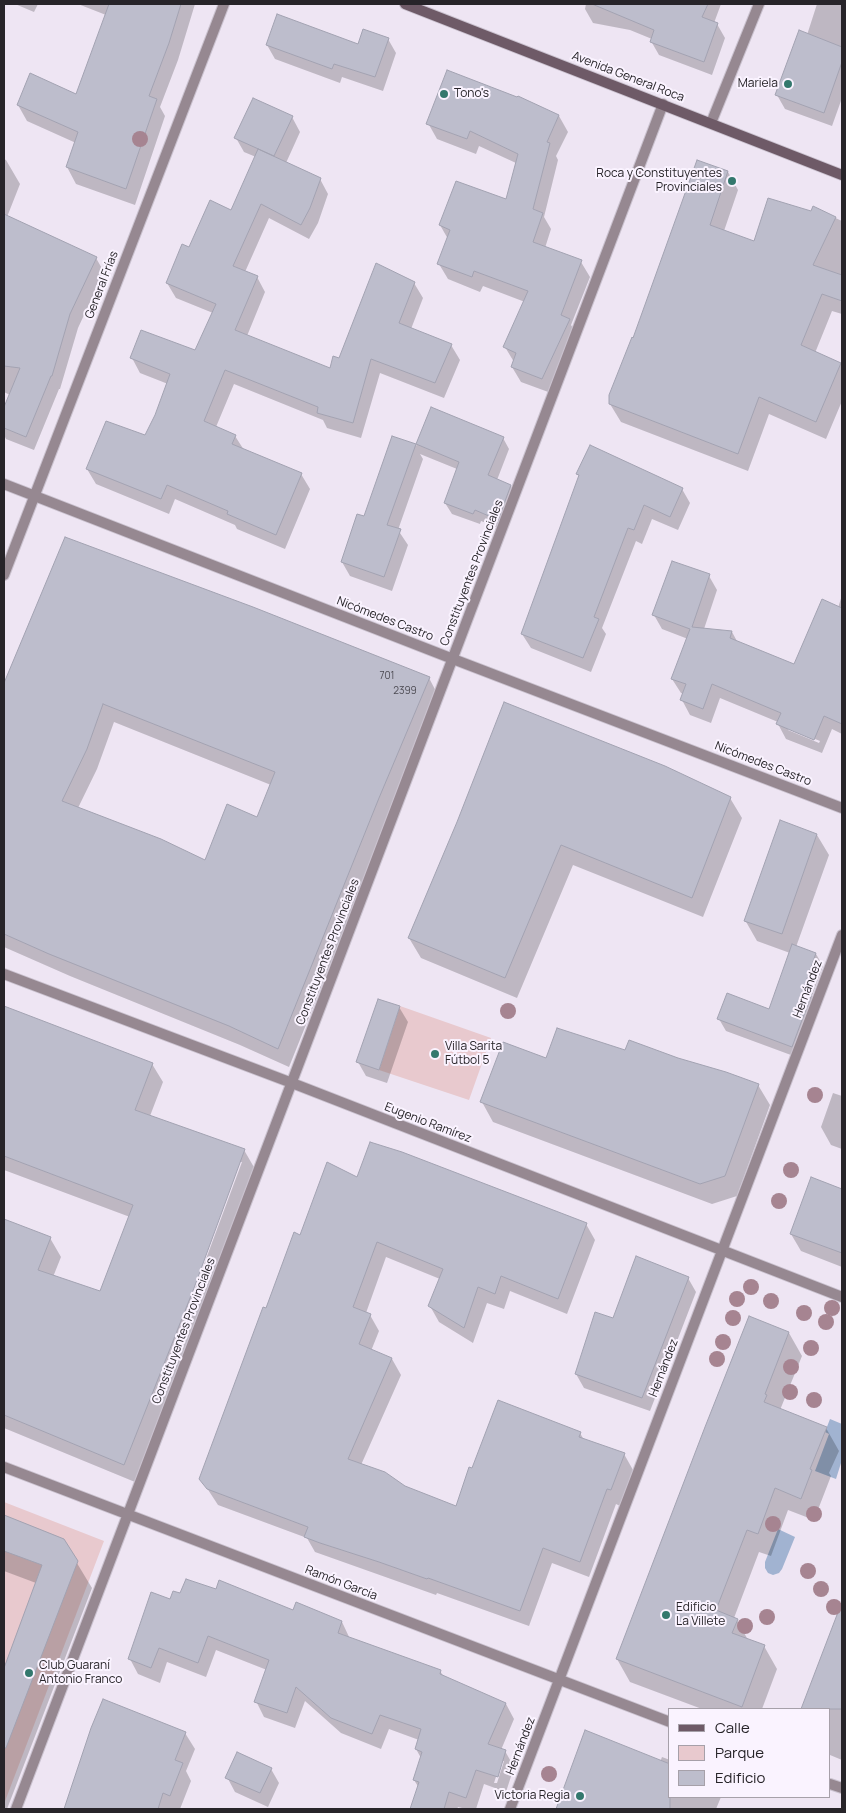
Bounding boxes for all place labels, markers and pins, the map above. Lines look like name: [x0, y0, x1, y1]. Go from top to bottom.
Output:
place label: Mariela: [738, 77, 778, 91]
marker: Mariela: [782, 78, 794, 90]
place label: Tono's: [454, 87, 489, 101]
marker: Tono's: [438, 88, 450, 100]
place label: Roca y Constituyentes Provinciales: [596, 167, 722, 195]
marker: Roca y Constituyentes Provinciales: [726, 175, 738, 187]
place label: Villa Sarita Fútbol 5: [445, 1040, 502, 1068]
marker: Villa Sarita Fútbol 5: [429, 1048, 441, 1060]
place label: Edificio La Villete: [676, 1601, 725, 1629]
marker: Edificio La Villete: [660, 1609, 672, 1621]
place label: Club Guaraní Antonio Franco: [39, 1659, 122, 1687]
marker: Club Guaraní Antonio Franco: [23, 1667, 35, 1679]
place label: Victoria Regia: [495, 1789, 570, 1803]
marker: Victoria Regia: [574, 1790, 586, 1802]

